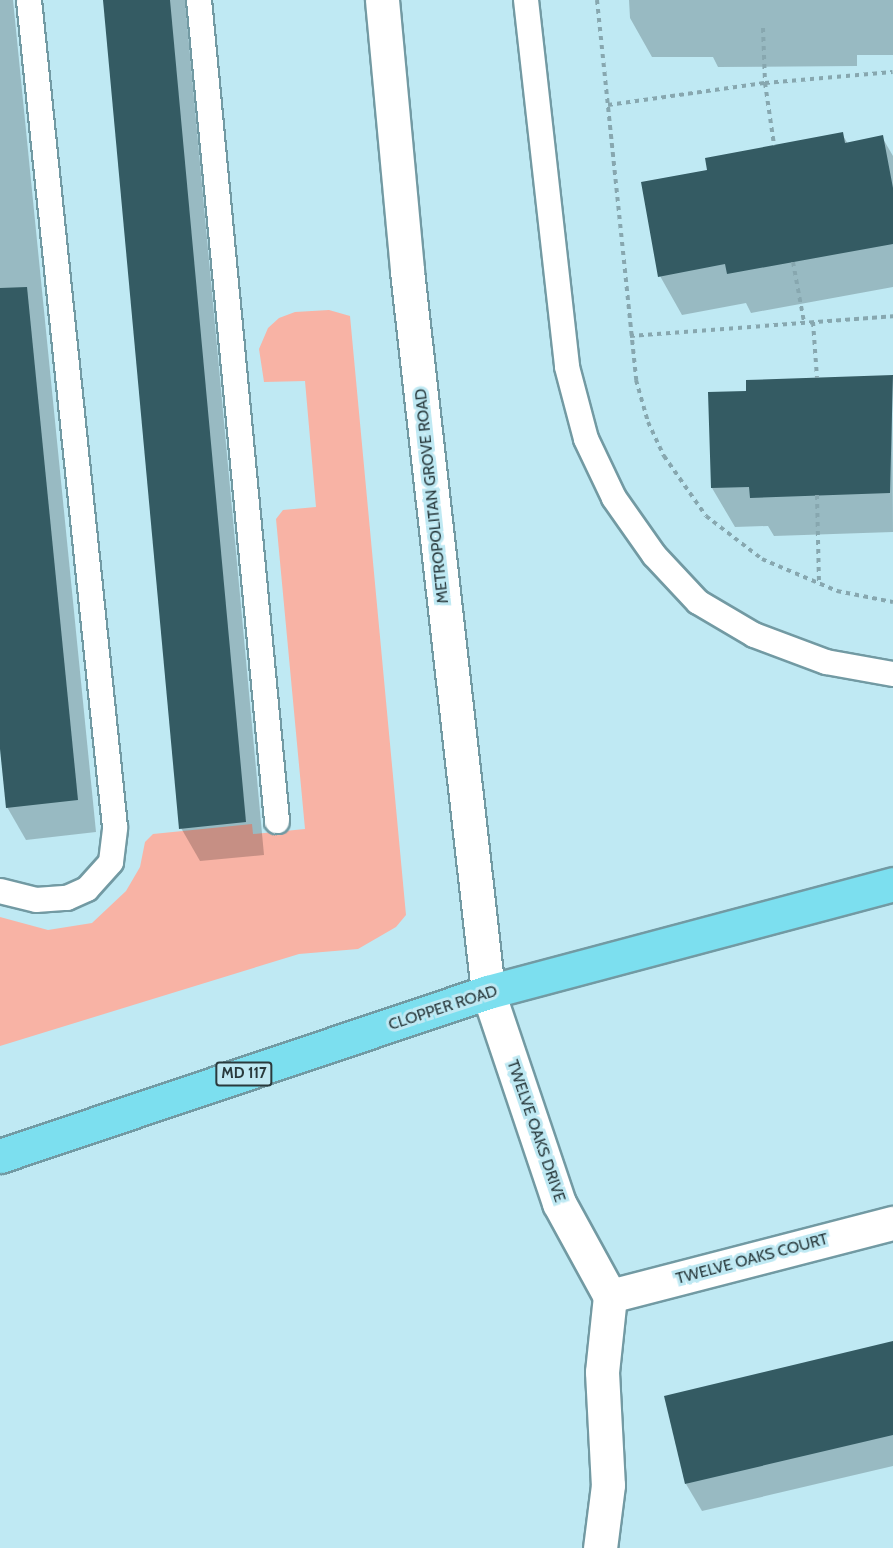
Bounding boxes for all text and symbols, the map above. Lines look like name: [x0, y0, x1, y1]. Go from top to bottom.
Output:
street label: METROPOLITAN GROVE ROAD: [411, 387, 453, 605]
street label: CLOPPER ROAD: [386, 981, 500, 1035]
street label: TWELVE OAKS DRIVE: [503, 1057, 569, 1205]
road number: MD 117: [214, 1062, 274, 1086]
street label: TWELVE OAKS COURT: [674, 1229, 830, 1289]

